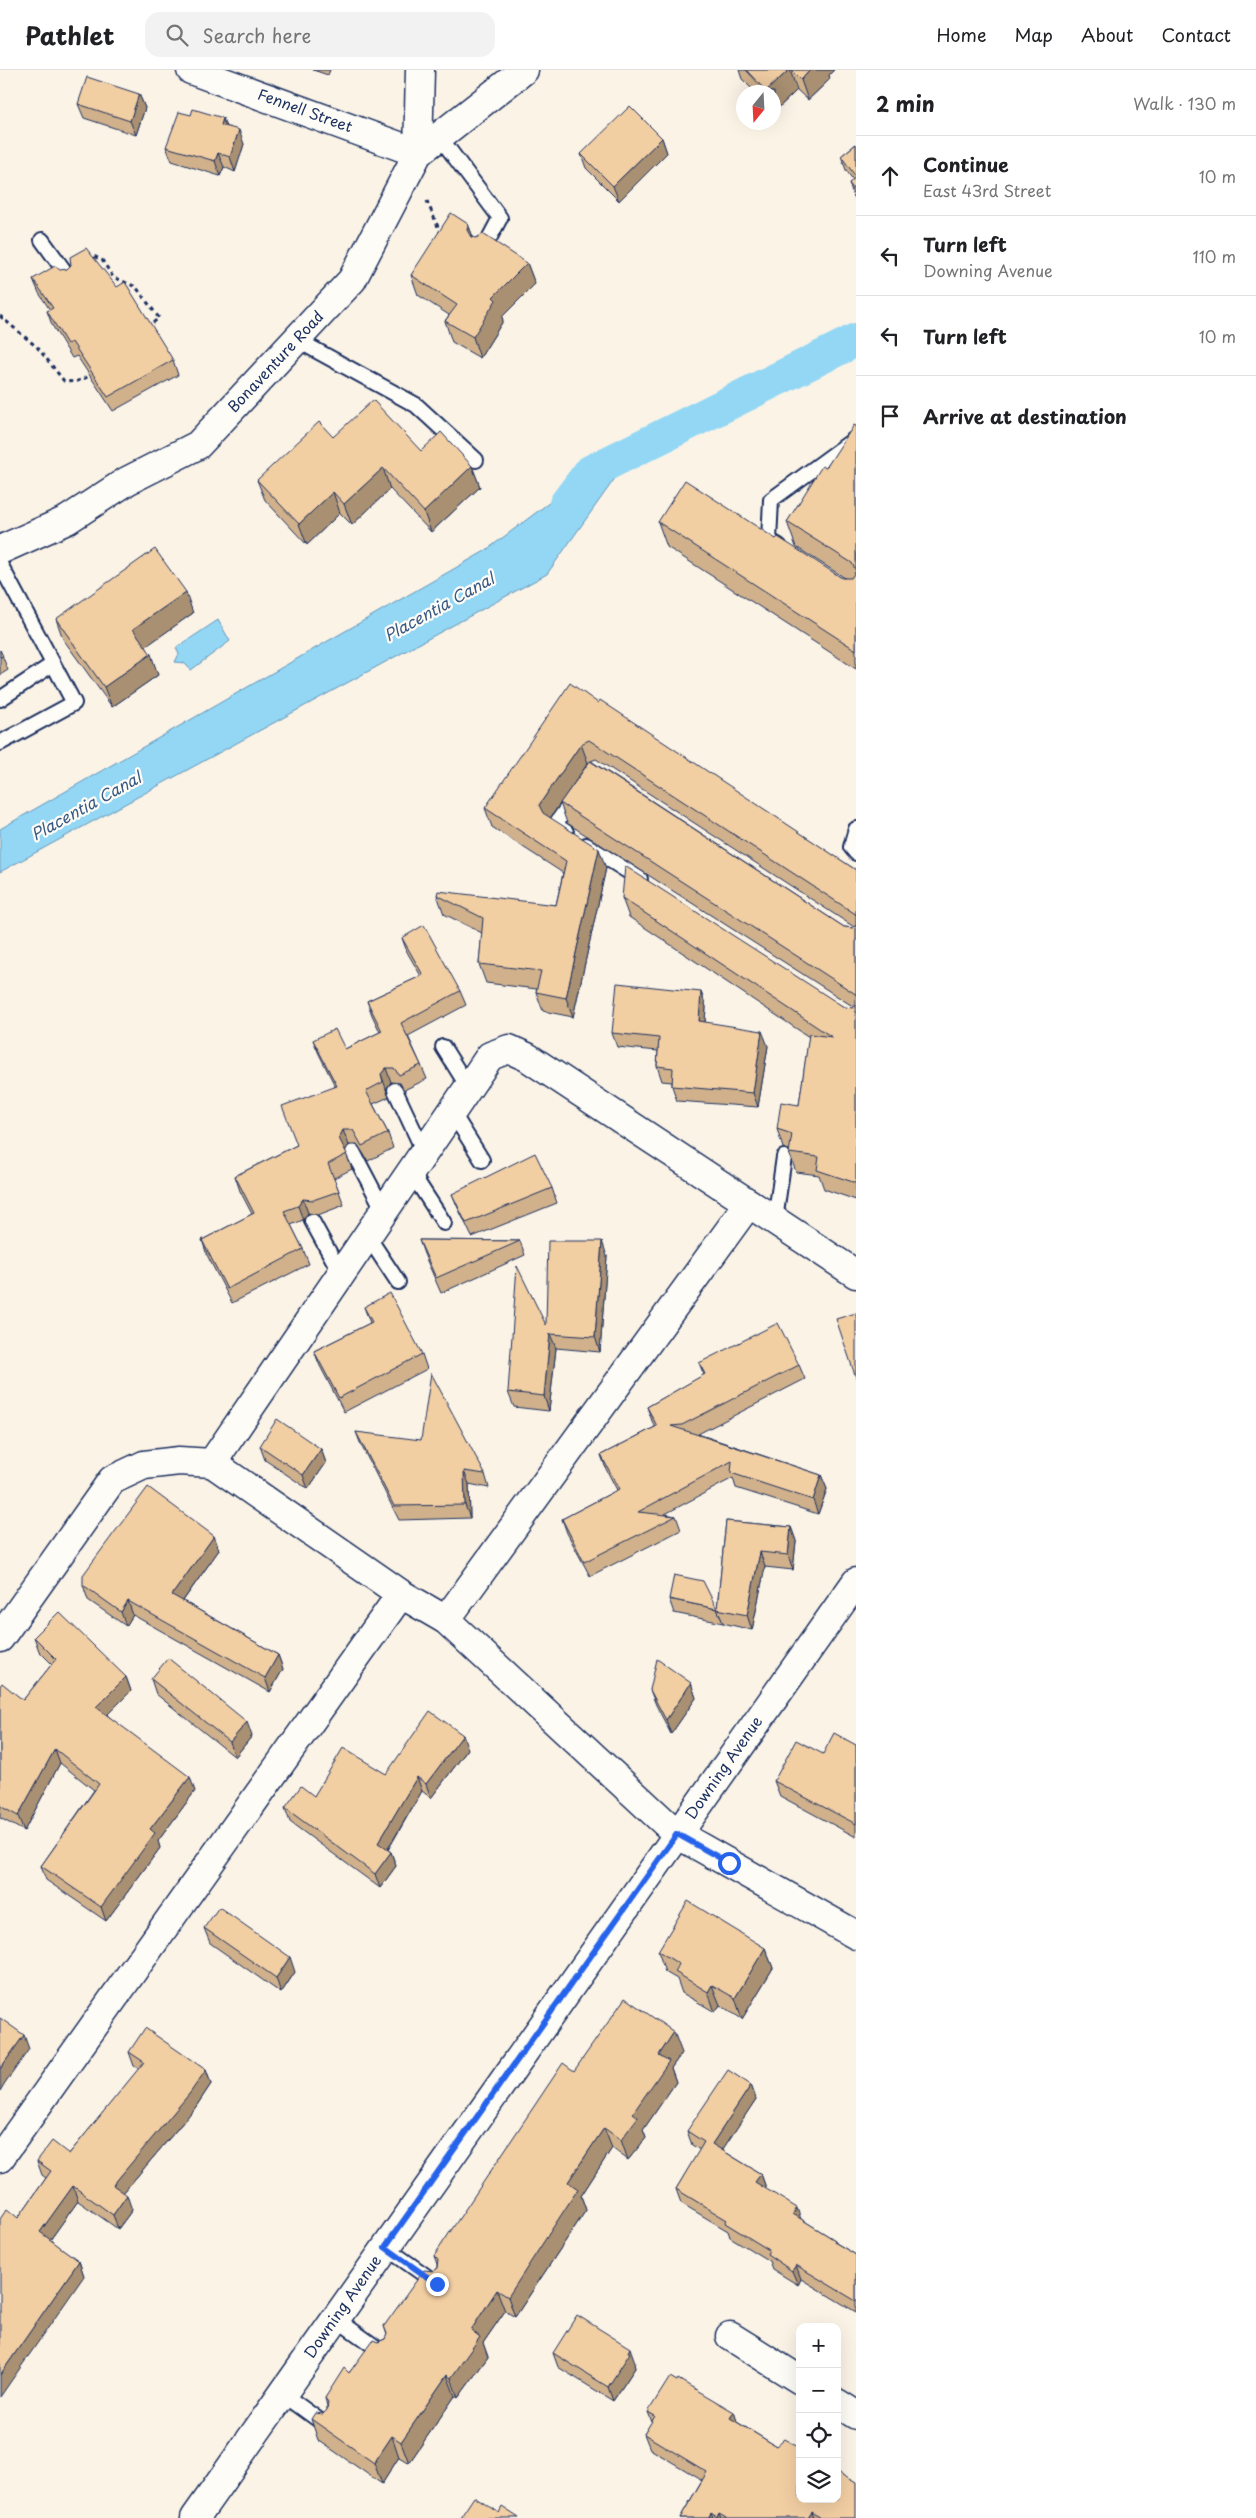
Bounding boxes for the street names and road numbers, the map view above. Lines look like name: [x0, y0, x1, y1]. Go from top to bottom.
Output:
street label: Fennell Street: [255, 82, 356, 137]
street label: Bonaventure Road: [222, 305, 328, 417]
street label: Downing Avenue: [678, 1711, 767, 1824]
street label: Downing Avenue: [297, 2250, 386, 2363]

